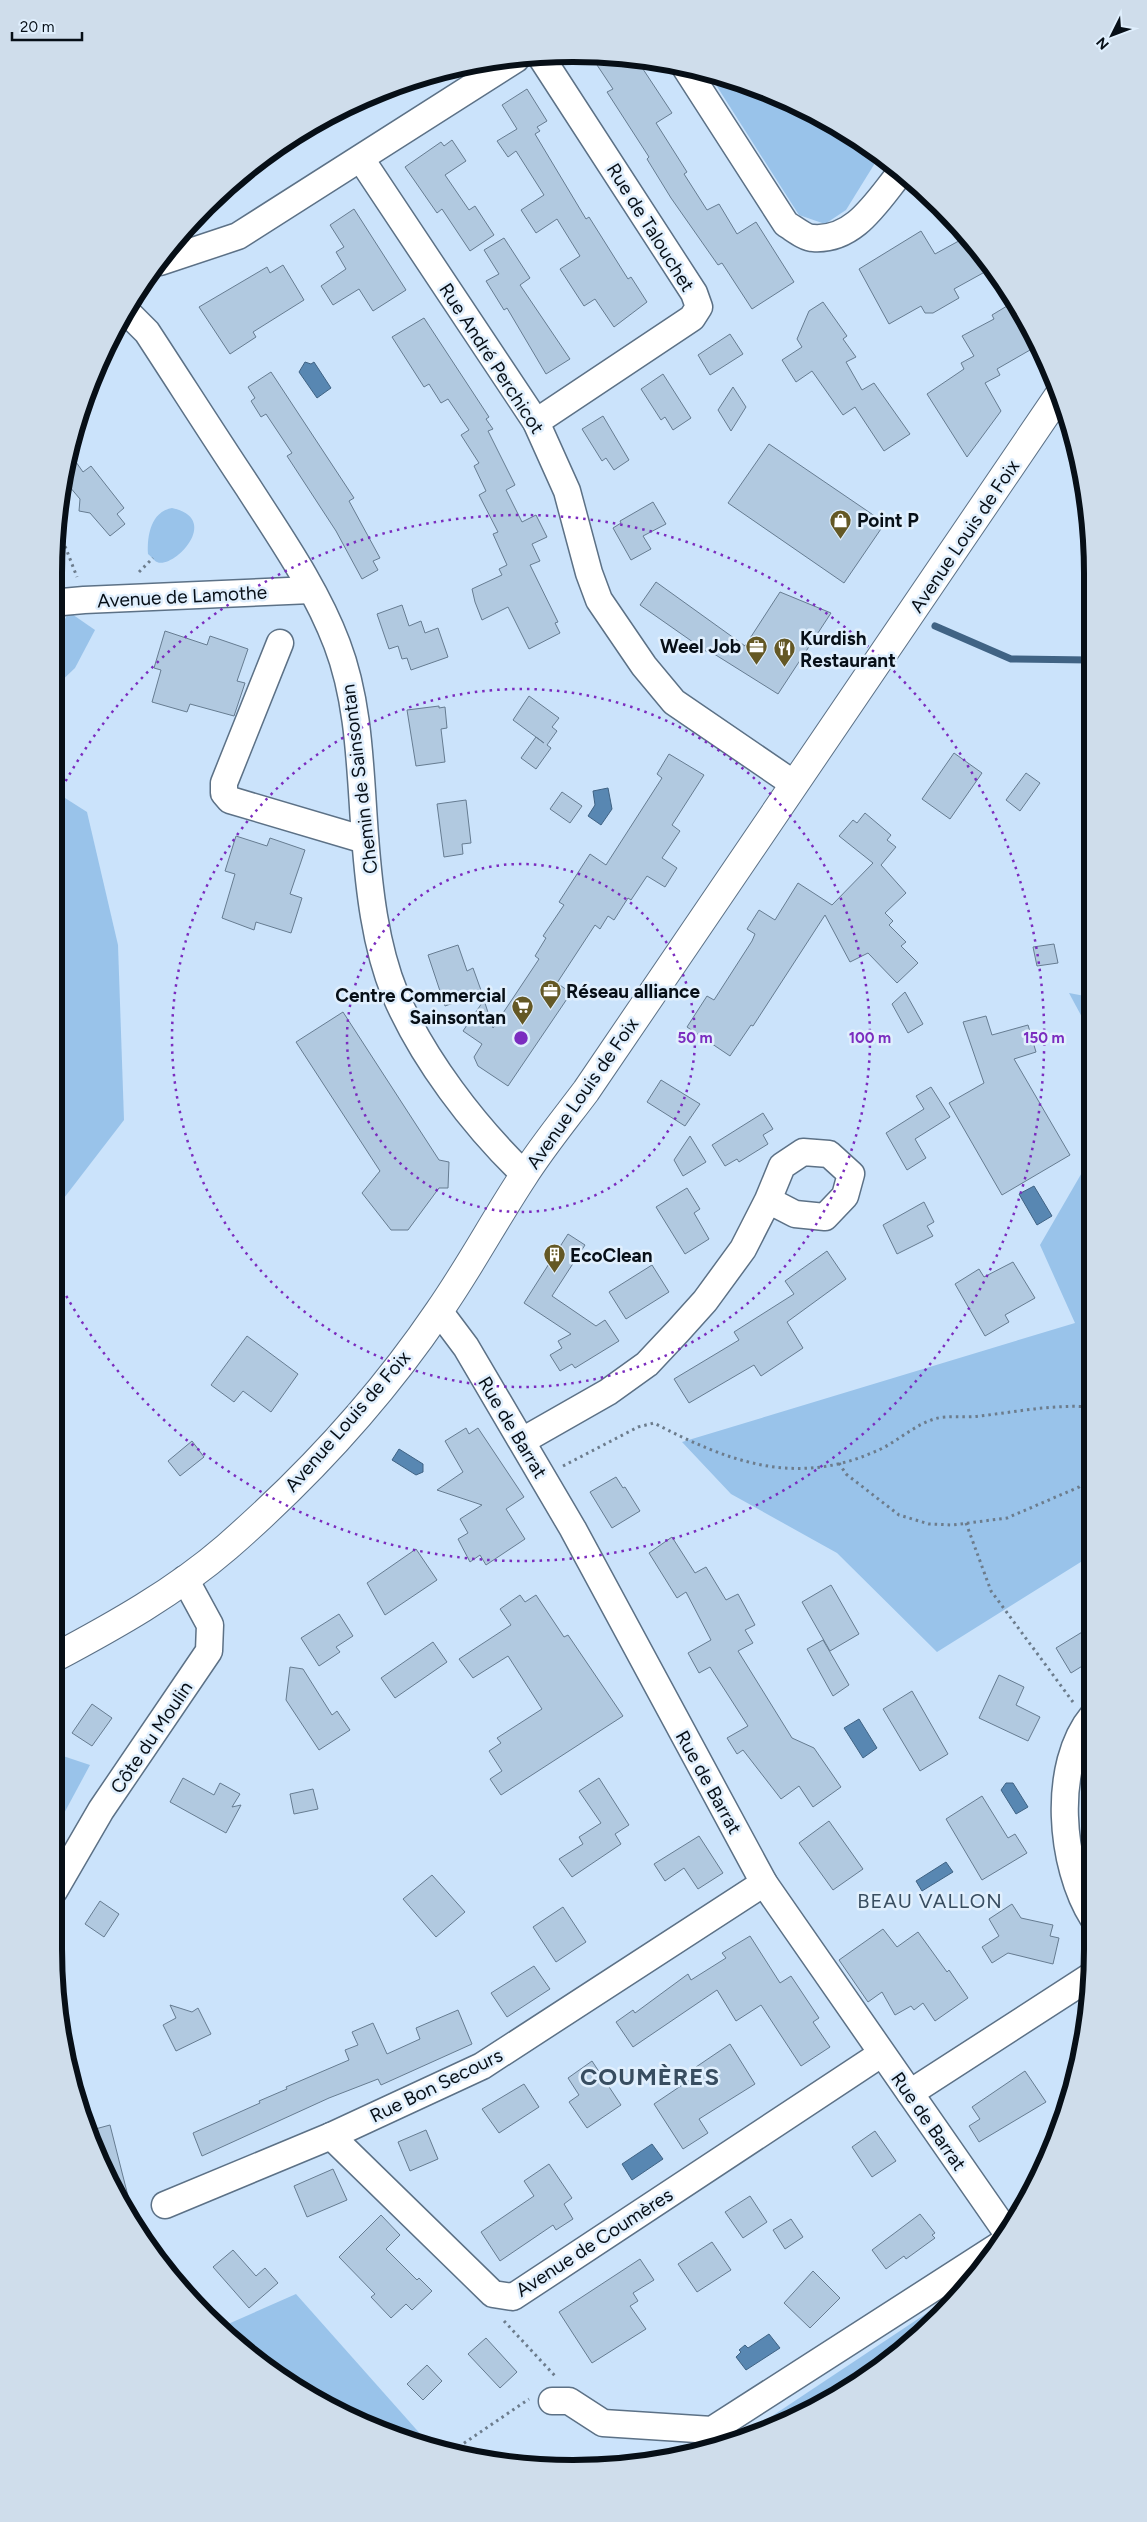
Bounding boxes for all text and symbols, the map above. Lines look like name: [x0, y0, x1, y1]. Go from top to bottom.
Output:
scale bar: [12, 10, 82, 42]
north arrow: [1087, 10, 1137, 60]
text: 20 m: [20, 18, 54, 36]
text: N: [1093, 34, 1113, 53]
street label: Rue de Talouchet: [602, 159, 699, 296]
street label: Rue André Perchicot: [434, 279, 549, 438]
street label: Avenue Louis de Foix: [905, 456, 1024, 617]
shop icon: Point P: [829, 508, 853, 539]
place label: Point P: [857, 509, 919, 532]
street label: Avenue de Lamothe: [97, 581, 268, 612]
place label: Kurdish Restaurant: [800, 627, 896, 672]
office icon: Weel Job: [745, 634, 769, 665]
place label: Weel Job: [660, 635, 741, 658]
restaurant icon: Kurdish Restaurant: [772, 637, 796, 668]
street label: Chemin de Sainsontan: [336, 683, 383, 875]
office icon: Réseau alliance: [538, 979, 562, 1010]
place label: Réseau alliance: [566, 980, 700, 1003]
place label: Centre Commercial Sainsontan: [335, 984, 506, 1029]
supermarket icon: Centre Commercial Sainsontan: [510, 994, 534, 1025]
street label: Avenue Louis de Foix: [522, 1013, 643, 1173]
centre of rings: [512, 1029, 530, 1047]
text: 50 m: [677, 1029, 713, 1047]
text: 100 m: [849, 1029, 891, 1047]
text: 150 m: [1023, 1029, 1065, 1047]
building icon: EcoClean: [542, 1243, 566, 1274]
place label: EcoClean: [570, 1244, 653, 1267]
street label: Avenue Louis de Foix: [280, 1346, 415, 1497]
street label: Rue de Barrat: [473, 1372, 552, 1482]
street label: Côte du Moulin: [105, 1677, 197, 1798]
street label: Rue de Barrat: [671, 1726, 746, 1838]
district label: BEAU VALLON: [857, 1889, 1003, 1913]
street label: Rue Bon Secours: [366, 2043, 506, 2128]
district label: COUMÈRES: [580, 2062, 720, 2091]
street label: Rue de Barrat: [886, 2068, 971, 2175]
street label: Avenue de Coumères: [511, 2183, 677, 2302]

